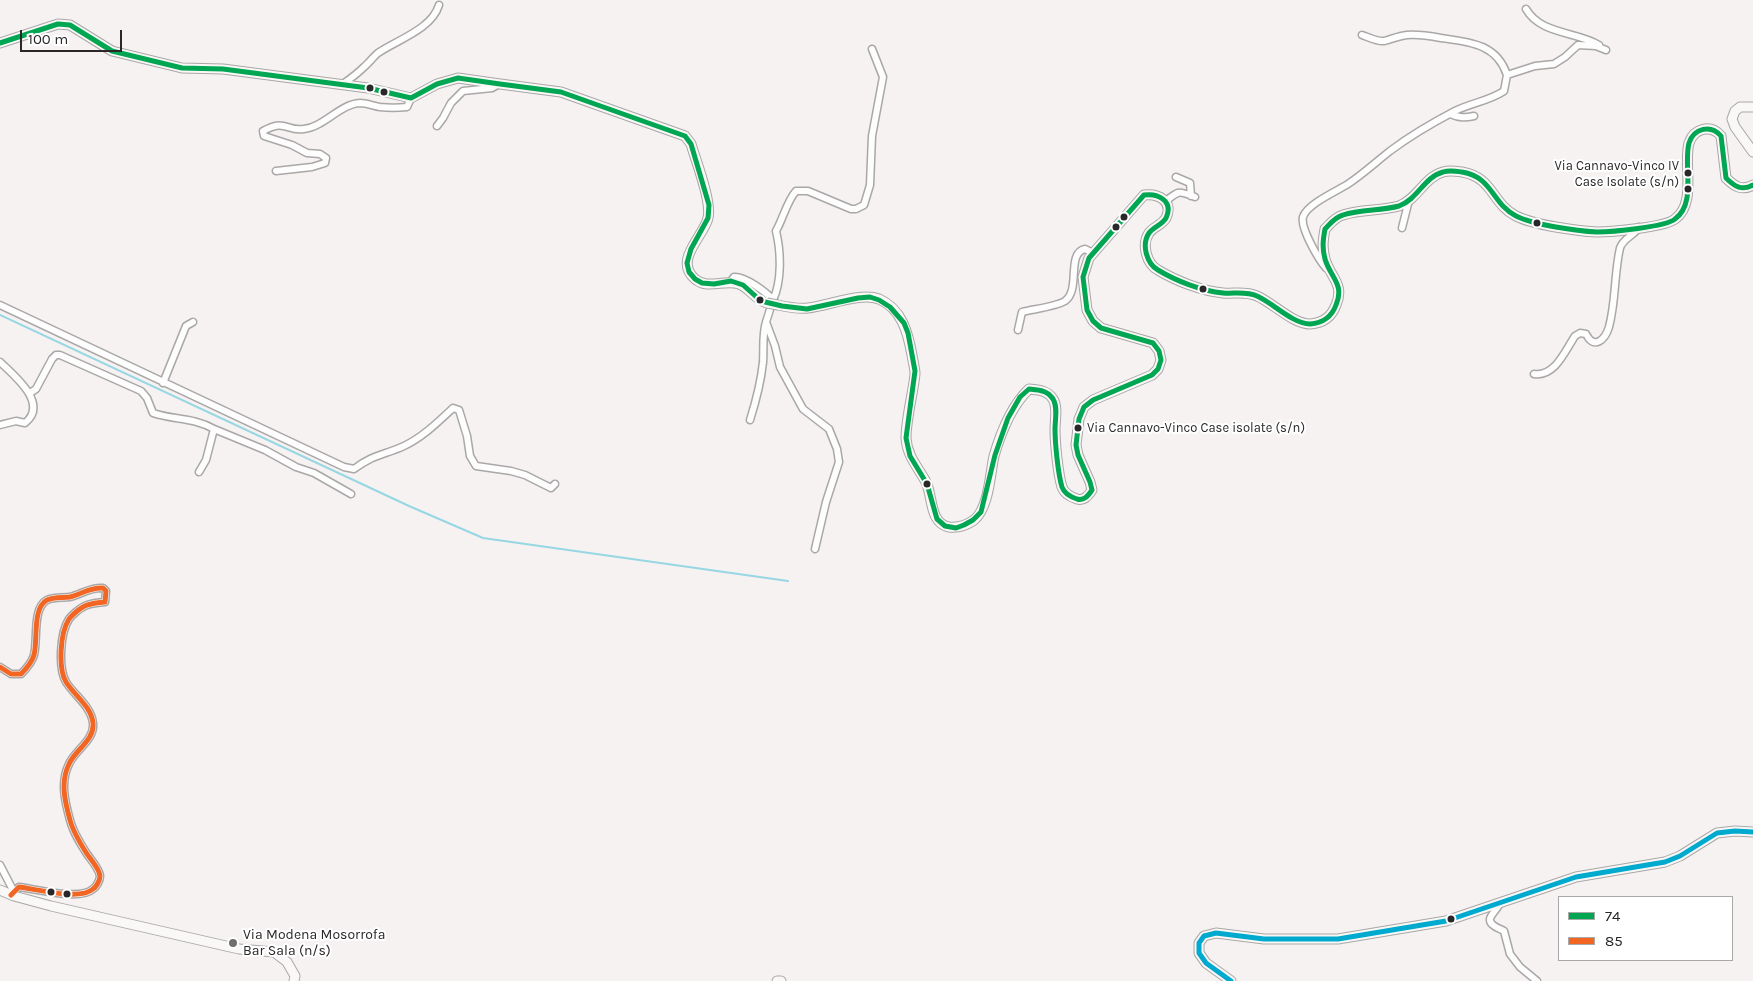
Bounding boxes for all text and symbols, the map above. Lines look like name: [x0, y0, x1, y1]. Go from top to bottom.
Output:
scale bar: [22, 20, 125, 52]
text: 100 m: [28, 30, 68, 48]
unlabelled marker: [365, 83, 375, 93]
unlabelled marker: [379, 87, 389, 97]
place label: Via Cannavo-Vinco IV Case Isolate (s/n): [1555, 158, 1679, 189]
marker: Via Cannavo-Vinco IV Case Isolate (s/n): [1683, 168, 1693, 178]
unlabelled marker: [1683, 184, 1693, 194]
unlabelled marker: [1119, 212, 1129, 222]
unlabelled marker: [1532, 218, 1542, 228]
unlabelled marker: [1111, 222, 1121, 232]
unlabelled marker: [1198, 284, 1208, 294]
unlabelled marker: [755, 295, 765, 305]
place label: Via Cannavo-Vinco Case isolate (s/n): [1087, 420, 1305, 436]
marker: Via Cannavo-Vinco Case isolate (s/n): [1073, 423, 1083, 433]
unlabelled marker: [922, 479, 932, 489]
unlabelled marker: [46, 887, 56, 897]
unlabelled marker: [62, 889, 72, 899]
legend: [1558, 896, 1733, 961]
text: 74: [1605, 907, 1620, 925]
unlabelled marker: [1446, 914, 1456, 924]
place label: Via Modena Mosorrofa Bar Sala (n/s): [243, 927, 385, 960]
text: 85: [1605, 932, 1623, 950]
marker: Via Modena Mosorrofa Bar Sala (n/s): [227, 937, 239, 949]

